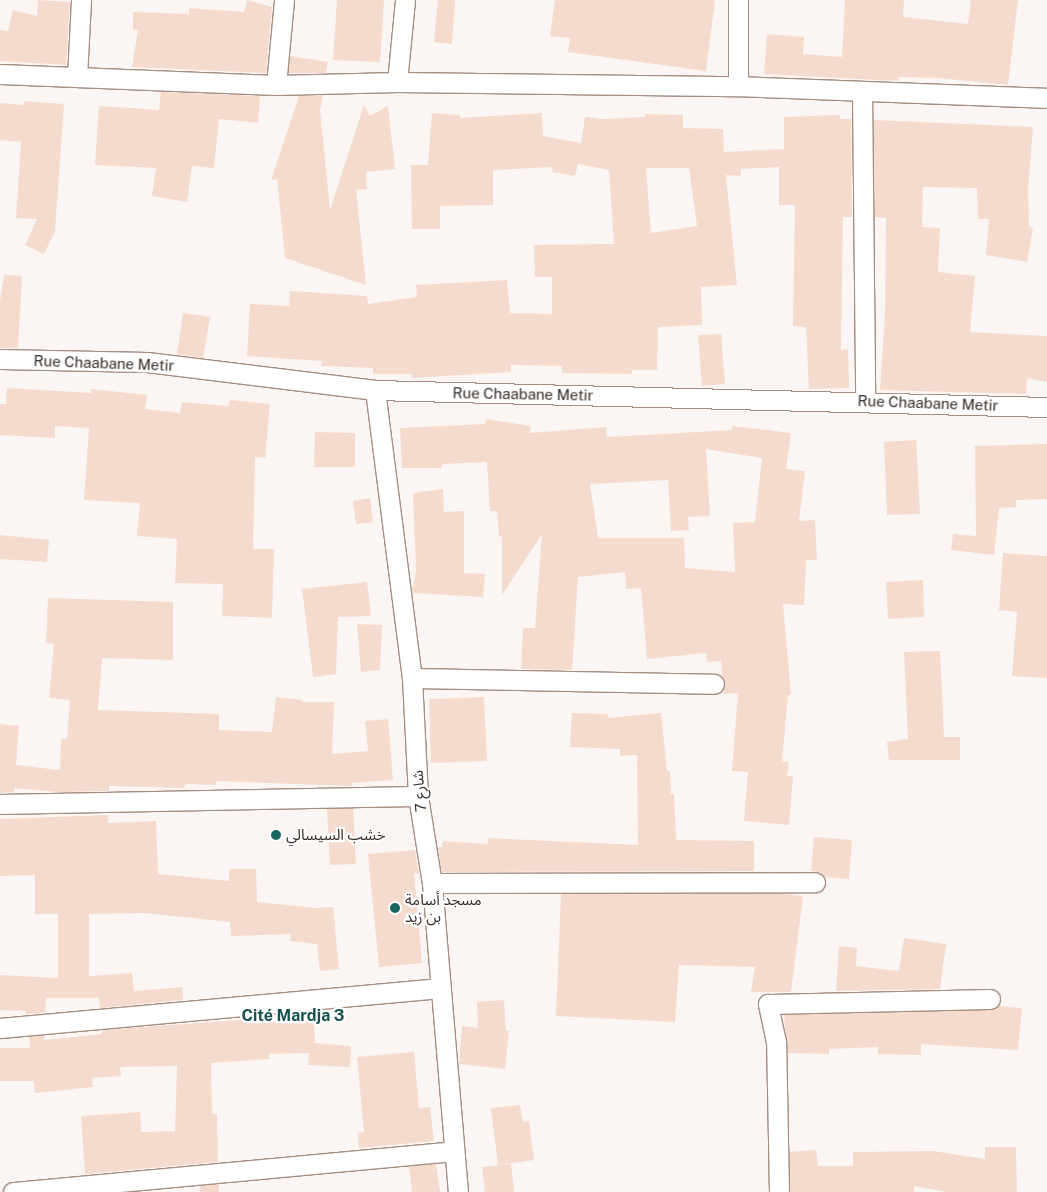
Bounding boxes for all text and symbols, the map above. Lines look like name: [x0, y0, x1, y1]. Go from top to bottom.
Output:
street label: Rue Chaabane Metir: [33, 352, 175, 374]
street label: Rue Chaabane Metir: [452, 384, 594, 404]
street label: Rue Chaabane Metir: [857, 392, 999, 414]
street label: شارع 7: [408, 769, 430, 813]
place label: خشب السيسالي: [286, 826, 385, 844]
marker: خشب السيسالي: [270, 829, 282, 841]
place label: مسجد أسامة بن زيد: [405, 890, 482, 925]
marker: مسجد أسامة بن زيد: [389, 902, 401, 914]
district label: Cité Mardja 3: [242, 1006, 344, 1026]

